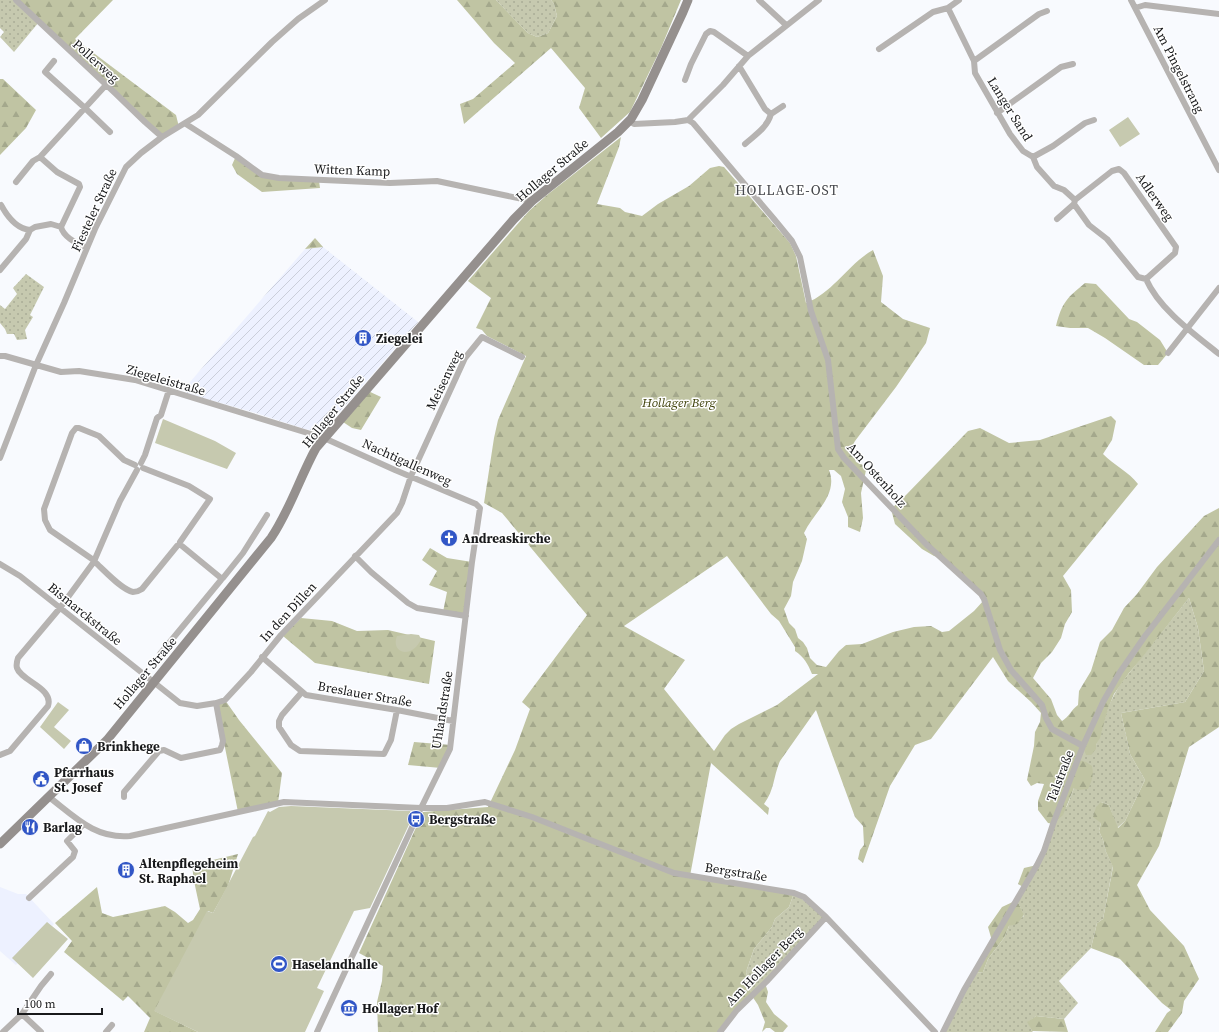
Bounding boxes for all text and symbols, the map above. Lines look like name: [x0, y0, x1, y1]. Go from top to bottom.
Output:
street label: Am Pingelstrang: [1150, 22, 1209, 116]
street label: Pollerweg: [69, 35, 123, 87]
street label: Langer Sand: [984, 74, 1037, 145]
street label: Hollager Straße: [512, 134, 592, 205]
street label: Witten Kamp: [314, 160, 390, 180]
street label: Fiesteler Straße: [67, 165, 121, 255]
street label: Adlerweg: [1132, 170, 1178, 225]
district label: HOLLAGE-OST: [735, 180, 839, 200]
building icon: Ziegelei: [353, 328, 373, 348]
place label: Ziegelei: [376, 330, 423, 347]
street label: Meisenweg: [422, 347, 466, 413]
street label: Ziegeleistraße: [125, 361, 208, 399]
street label: Hollager Straße: [298, 370, 368, 451]
park label: Hollager Berg: [641, 394, 717, 411]
street label: Nachtigallenweg: [360, 435, 455, 489]
street label: Am Ostenholz: [843, 439, 911, 511]
church icon: Andreaskirche: [439, 528, 459, 548]
place label: Andreaskirche: [462, 530, 551, 547]
street label: In den Dillen: [256, 578, 320, 646]
street label: Bismarckstraße: [44, 579, 126, 649]
street label: Hollager Straße: [110, 633, 181, 713]
street label: Uhlandstraße: [427, 669, 457, 750]
street label: Breslauer Straße: [316, 677, 414, 711]
shop icon: Brinkhege: [74, 736, 94, 756]
place label: Brinkhege: [97, 738, 160, 755]
street label: Talstraße: [1042, 747, 1078, 804]
place label: Pfarrhaus St. Josef: [54, 764, 114, 796]
public building icon: Pfarrhaus St. Josef: [31, 769, 51, 789]
bus stop icon: Bergstraße: [406, 809, 426, 829]
place label: Bergstraße: [429, 811, 496, 828]
restaurant icon: Barlag: [20, 817, 40, 837]
place label: Barlag: [43, 819, 82, 836]
place label: Altenpflegeheim St. Raphael: [139, 855, 239, 887]
street label: Bergstraße: [704, 859, 769, 885]
building icon: Altenpflegeheim St. Raphael: [116, 860, 136, 880]
street label: Am Hollager Berg: [722, 923, 806, 1009]
sports icon: Haselandhalle: [269, 954, 289, 974]
place label: Haselandhalle: [292, 956, 378, 973]
scale bar: [18, 990, 102, 1016]
text: 100 m: [24, 996, 56, 1012]
museum icon: Hollager Hof: [339, 998, 359, 1018]
place label: Hollager Hof: [362, 1000, 439, 1017]

